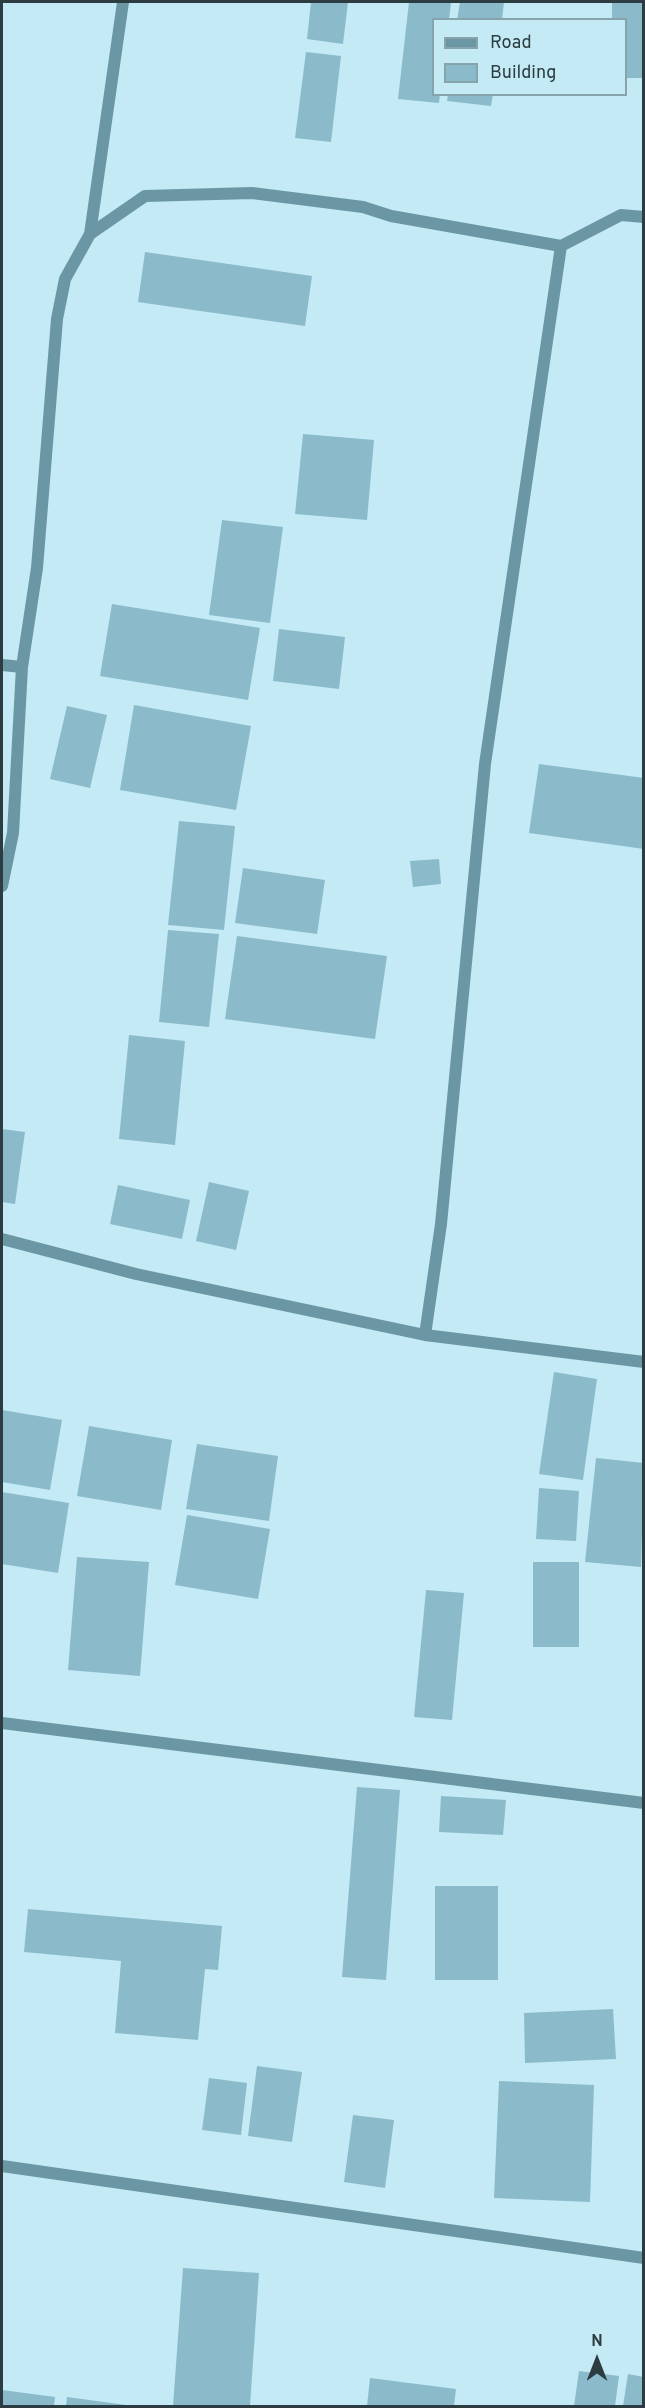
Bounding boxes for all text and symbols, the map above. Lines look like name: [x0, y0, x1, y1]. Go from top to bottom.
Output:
legend: [432, 18, 627, 96]
text: Road: [490, 32, 532, 55]
text: Building: [490, 62, 556, 85]
north arrow: [567, 2330, 627, 2390]
text: N: [591, 2332, 603, 2352]

